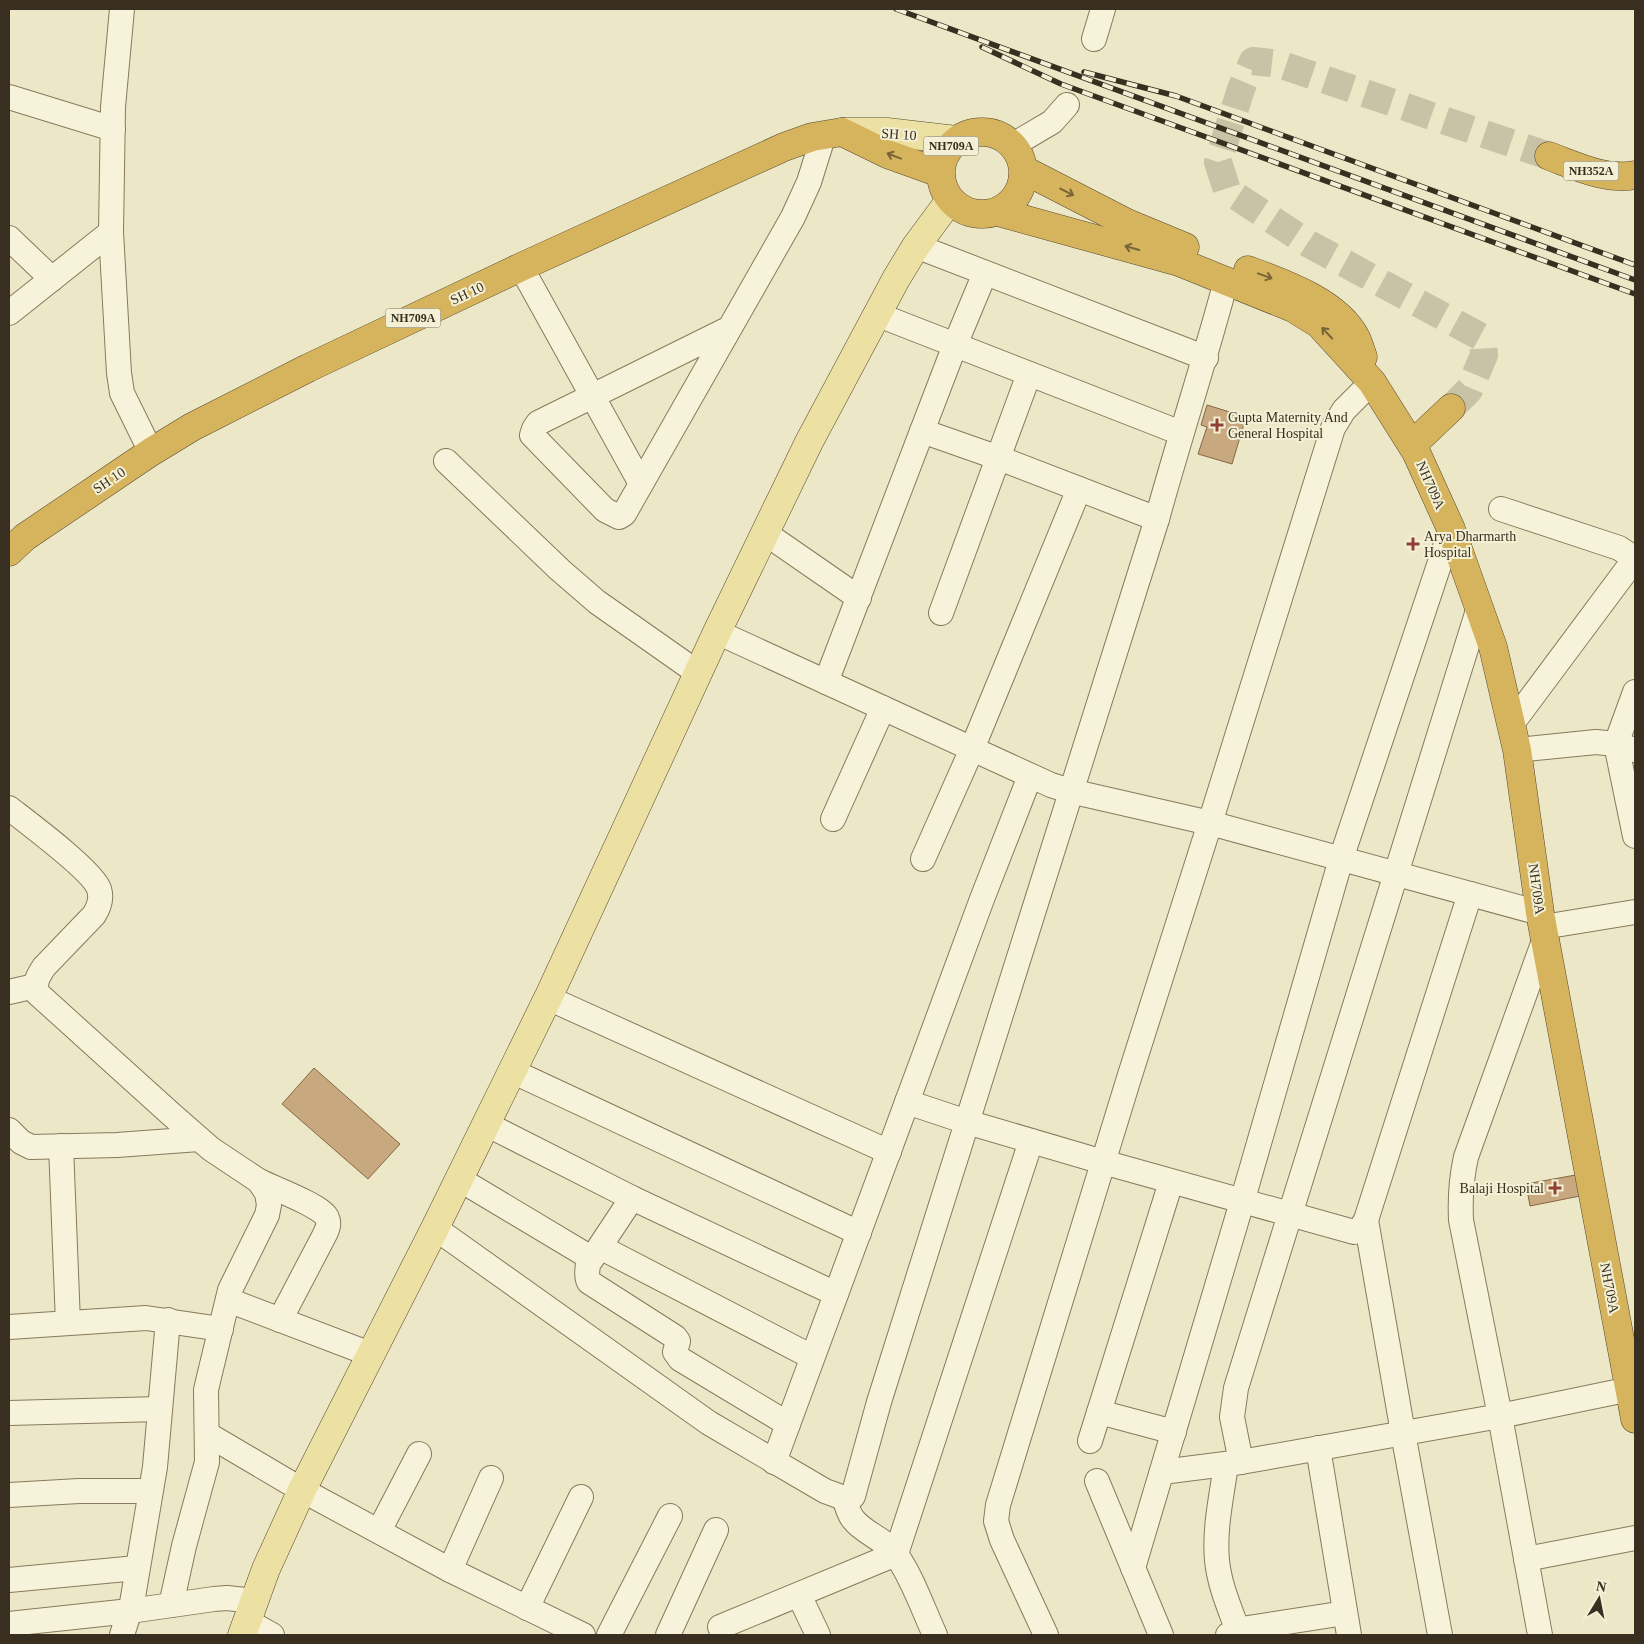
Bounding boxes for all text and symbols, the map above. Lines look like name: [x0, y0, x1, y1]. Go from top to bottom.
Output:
street label: SH 10: [881, 126, 917, 143]
road number: NH709A: [924, 136, 978, 156]
one-way arrow: [887, 151, 902, 160]
road number: NH352A: [1564, 162, 1618, 180]
one-way arrow: [1059, 188, 1074, 197]
one-way arrow: [1125, 242, 1141, 252]
one-way arrow: [1256, 272, 1272, 281]
street label: SH 10: [448, 279, 486, 308]
road number: NH709A: [386, 308, 440, 328]
one-way arrow: [1321, 327, 1333, 340]
place label: Gupta Maternity And General Hospital: [1228, 410, 1348, 441]
marker: Gupta Maternity And General Hospital: [1210, 418, 1224, 432]
street label: NH709A: [1413, 459, 1448, 513]
street label: SH 10: [90, 464, 128, 497]
place label: Arya Dharmarth Hospital: [1424, 529, 1516, 560]
marker: Arya Dharmarth Hospital: [1406, 537, 1420, 551]
street label: NH709A: [1526, 863, 1548, 916]
place label: Balaji Hospital: [1460, 1181, 1544, 1196]
marker: Balaji Hospital: [1548, 1181, 1562, 1195]
street label: NH709A: [1597, 1261, 1622, 1316]
north arrow: [1574, 1574, 1624, 1624]
text: N: [1595, 1578, 1607, 1595]

